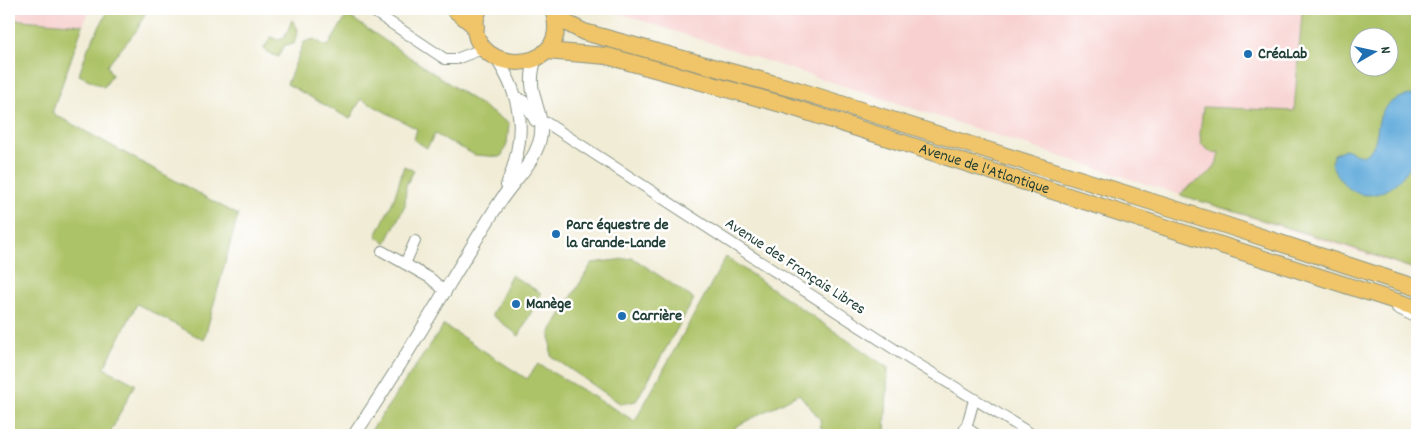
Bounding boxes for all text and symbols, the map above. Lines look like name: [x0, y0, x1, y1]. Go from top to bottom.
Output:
north arrow: [1348, 28, 1398, 78]
place label: CréaLab: [1258, 43, 1307, 66]
text: N: [1374, 45, 1395, 55]
marker: CréaLab: [1242, 48, 1254, 60]
street label: Avenue de l'Atlantique: [916, 137, 1052, 201]
street label: Avenue des Français Libres: [720, 213, 870, 321]
place label: Parc équestre de la Grande-Lande: [566, 214, 669, 255]
marker: Parc équestre de la Grande-Lande: [550, 228, 562, 240]
place label: Manège: [526, 293, 571, 316]
marker: Manège: [510, 298, 522, 310]
place label: Carrière: [632, 305, 682, 328]
marker: Carrière: [616, 310, 628, 322]

